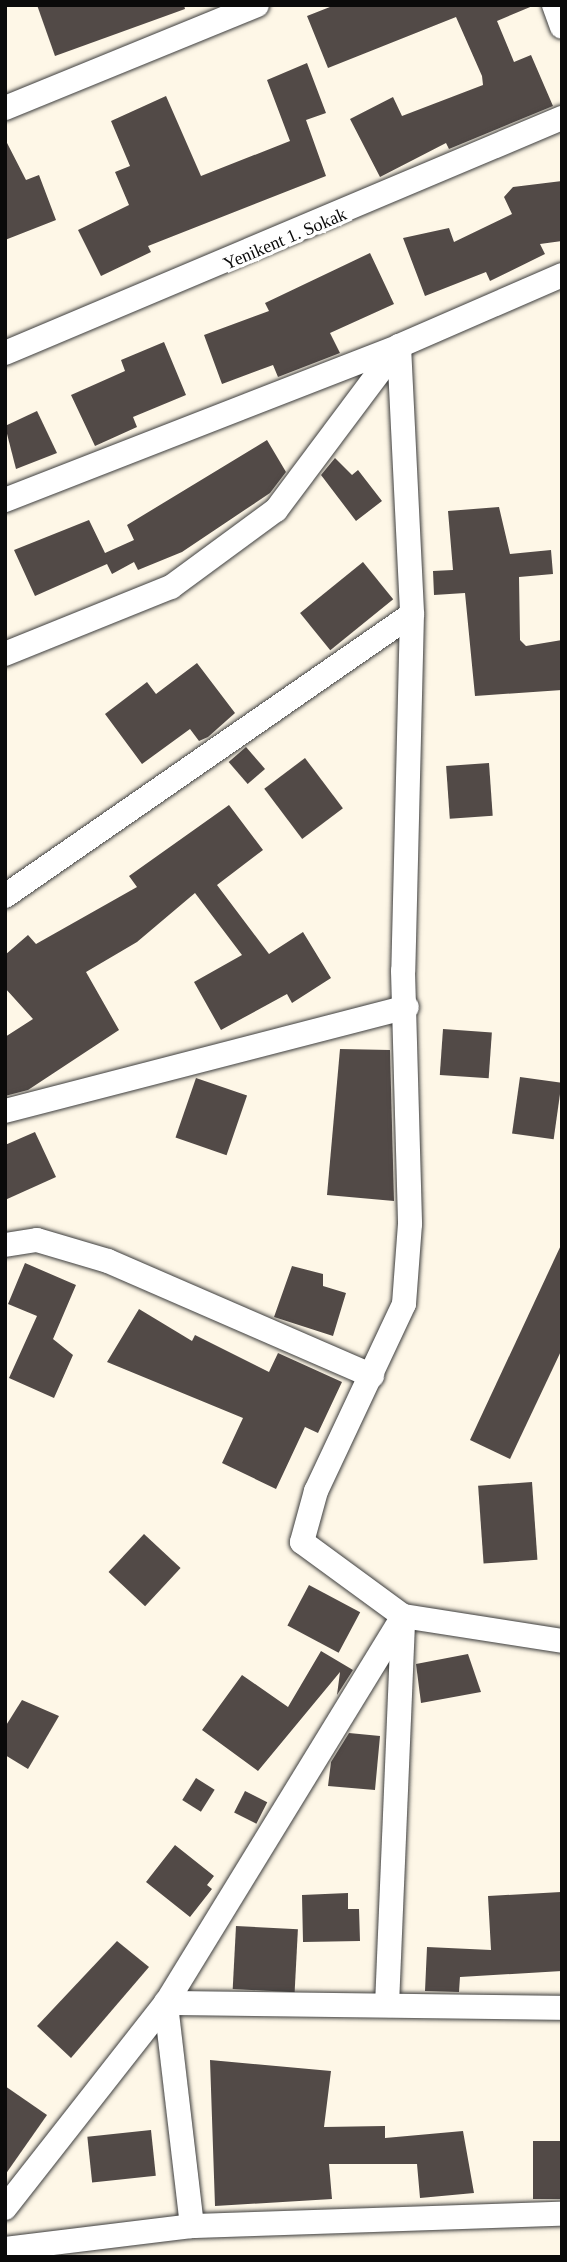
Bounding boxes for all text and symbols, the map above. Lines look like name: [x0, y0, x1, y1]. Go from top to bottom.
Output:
street label: Yenikent 1. Sokak: [220, 203, 350, 275]

